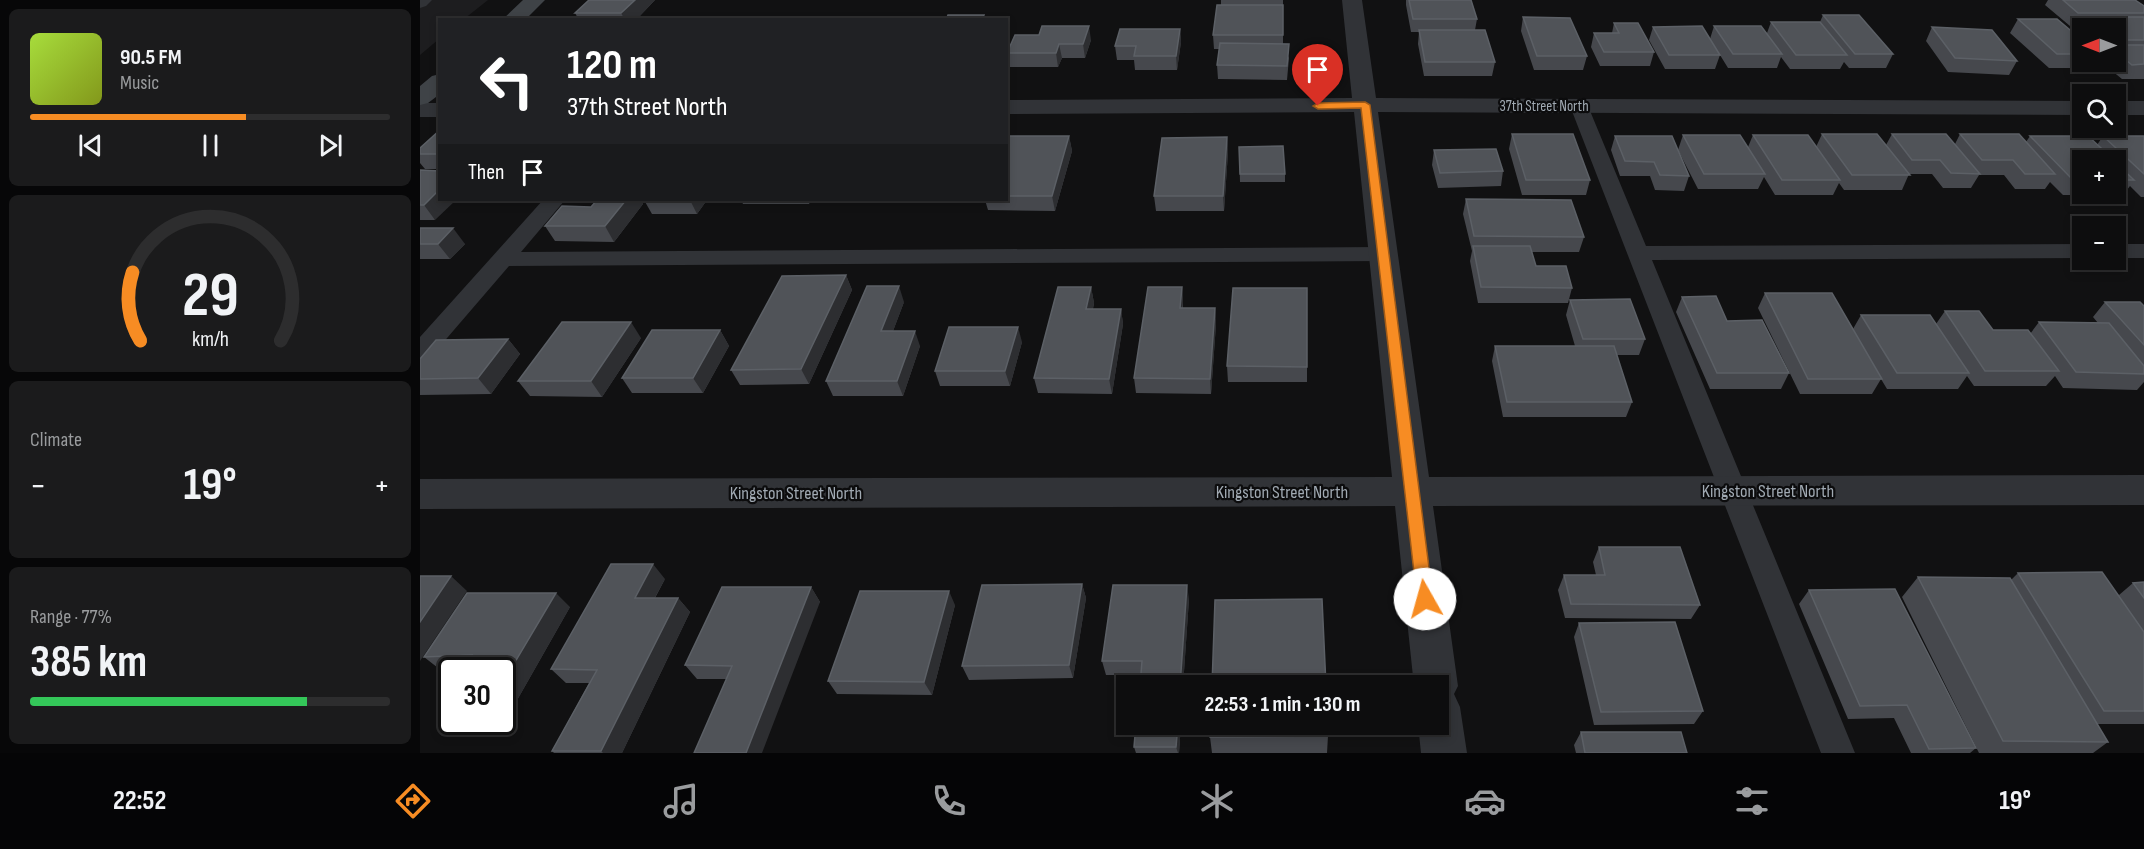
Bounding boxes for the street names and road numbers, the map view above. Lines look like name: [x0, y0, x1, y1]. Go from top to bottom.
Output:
street label: 37th Street North: [1499, 97, 1589, 116]
street label: Kingston Street North: [1702, 481, 1834, 502]
street label: Kingston Street North: [1216, 482, 1348, 503]
street label: Kingston Street North: [730, 483, 862, 504]

